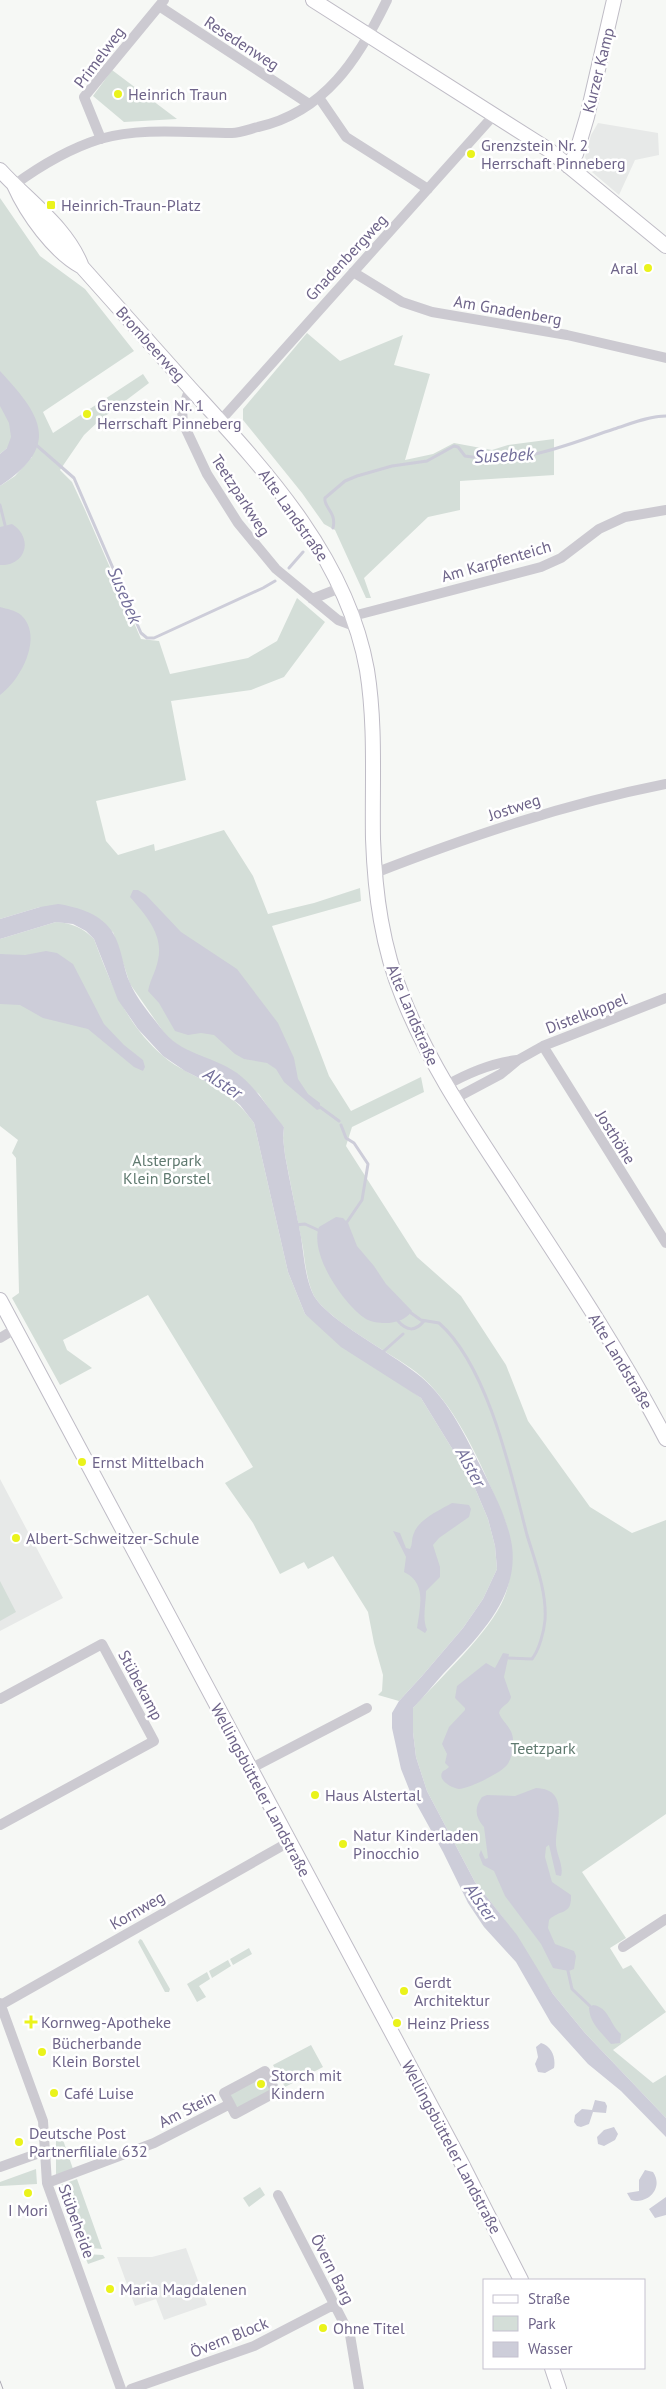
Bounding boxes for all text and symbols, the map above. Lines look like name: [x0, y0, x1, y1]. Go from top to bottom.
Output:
street label: Resedenweg: [201, 11, 283, 75]
street label: Primelweg: [69, 22, 129, 92]
street label: Kurzer Kamp: [578, 25, 618, 115]
place label: Heinrich Traun: [128, 84, 227, 104]
marker: Heinrich Traun: [112, 88, 124, 100]
place label: Grenzstein Nr. 2 Herrschaft Pinneberg: [481, 135, 626, 173]
marker: Grenzstein Nr. 2 Herrschaft Pinneberg: [465, 148, 477, 160]
place label: Heinrich-Traun-Platz: [61, 195, 201, 215]
marker: Heinrich-Traun-Platz: [45, 199, 57, 211]
street label: Gnadenbergweg: [301, 210, 391, 304]
place label: Aral: [611, 258, 638, 278]
marker: Aral: [642, 262, 654, 274]
street label: Am Gnadenberg: [452, 291, 564, 329]
street label: Brombeerweg: [112, 302, 190, 386]
place label: Grenzstein Nr. 1 Herrschaft Pinneberg: [97, 395, 242, 433]
marker: Grenzstein Nr. 1 Herrschaft Pinneberg: [81, 408, 93, 420]
water label: Susebek: [474, 442, 535, 468]
street label: Teetzparkweg: [207, 450, 275, 540]
street label: Alte Landstraße: [255, 465, 333, 565]
street label: Am Karpfenteich: [439, 536, 553, 586]
water label: Susebek: [103, 563, 148, 628]
street label: Jostweg: [485, 789, 543, 825]
street label: Alte Landstraße: [383, 961, 443, 1069]
street label: Distelkoppel: [542, 988, 630, 1038]
water label: Alster: [198, 1061, 248, 1105]
street label: Josthöhe: [591, 1106, 640, 1168]
park label: Alsterpark Klein Borstel: [123, 1150, 211, 1188]
street label: Alte Landstraße: [585, 1310, 657, 1412]
water label: Alster: [450, 1442, 492, 1492]
place label: Ernst Mittelbach: [92, 1452, 204, 1472]
marker: Ernst Mittelbach: [76, 1456, 88, 1468]
place label: Albert-Schweitzer-Schule: [26, 1528, 199, 1548]
marker: Albert-Schweitzer-Schule: [10, 1532, 22, 1544]
street label: Stübekamp: [114, 1647, 168, 1723]
street label: Wellingsbütteler Landstraße: [207, 1700, 315, 1880]
park label: Teetzpark: [510, 1738, 576, 1758]
place label: Haus Alstertal: [325, 1785, 421, 1805]
marker: Haus Alstertal: [309, 1789, 321, 1801]
place label: Natur Kinderladen Pinocchio: [353, 1825, 479, 1863]
marker: Natur Kinderladen Pinocchio: [337, 1838, 349, 1850]
water label: Alster: [459, 1877, 503, 1927]
street label: Kornweg: [106, 1886, 168, 1934]
place label: Gerdt Architektur: [414, 1972, 490, 2010]
marker: Gerdt Architektur: [398, 1985, 410, 1997]
place label: Kornweg-Apotheke: [41, 2012, 171, 2032]
place label: Heinz Priess: [407, 2013, 490, 2033]
marker: Kornweg-Apotheke: [25, 2016, 37, 2028]
marker: Heinz Priess: [391, 2017, 403, 2029]
place label: Bücherbande Klein Borstel: [52, 2033, 142, 2071]
marker: Bücherbande Klein Borstel: [36, 2046, 48, 2058]
street label: Wellingsbütteler Landstraße: [398, 2057, 506, 2237]
place label: Storch mit Kindern: [271, 2065, 342, 2103]
marker: Storch mit Kindern: [255, 2078, 267, 2090]
place label: Café Luise: [64, 2083, 134, 2103]
street label: Am Stein: [155, 2086, 219, 2132]
marker: Café Luise: [48, 2087, 60, 2099]
place label: Deutsche Post Partnerfiliale 632: [29, 2123, 148, 2161]
marker: Deutsche Post Partnerfiliale 632: [13, 2136, 25, 2148]
street label: Stübeheide: [54, 2181, 100, 2261]
marker: I Mori: [22, 2187, 34, 2199]
place label: I Mori: [8, 2200, 48, 2220]
street label: Övern Barg: [307, 2231, 359, 2307]
place label: Maria Magdalenen: [120, 2279, 247, 2299]
legend: [483, 2279, 646, 2369]
marker: Maria Magdalenen: [104, 2283, 116, 2295]
text: Straße: [528, 2289, 570, 2308]
street label: Övern Block: [187, 2312, 271, 2362]
text: Park: [528, 2314, 556, 2333]
place label: Ohne Titel: [333, 2318, 405, 2338]
marker: Ohne Titel: [317, 2322, 329, 2334]
text: Wasser: [528, 2339, 573, 2358]

